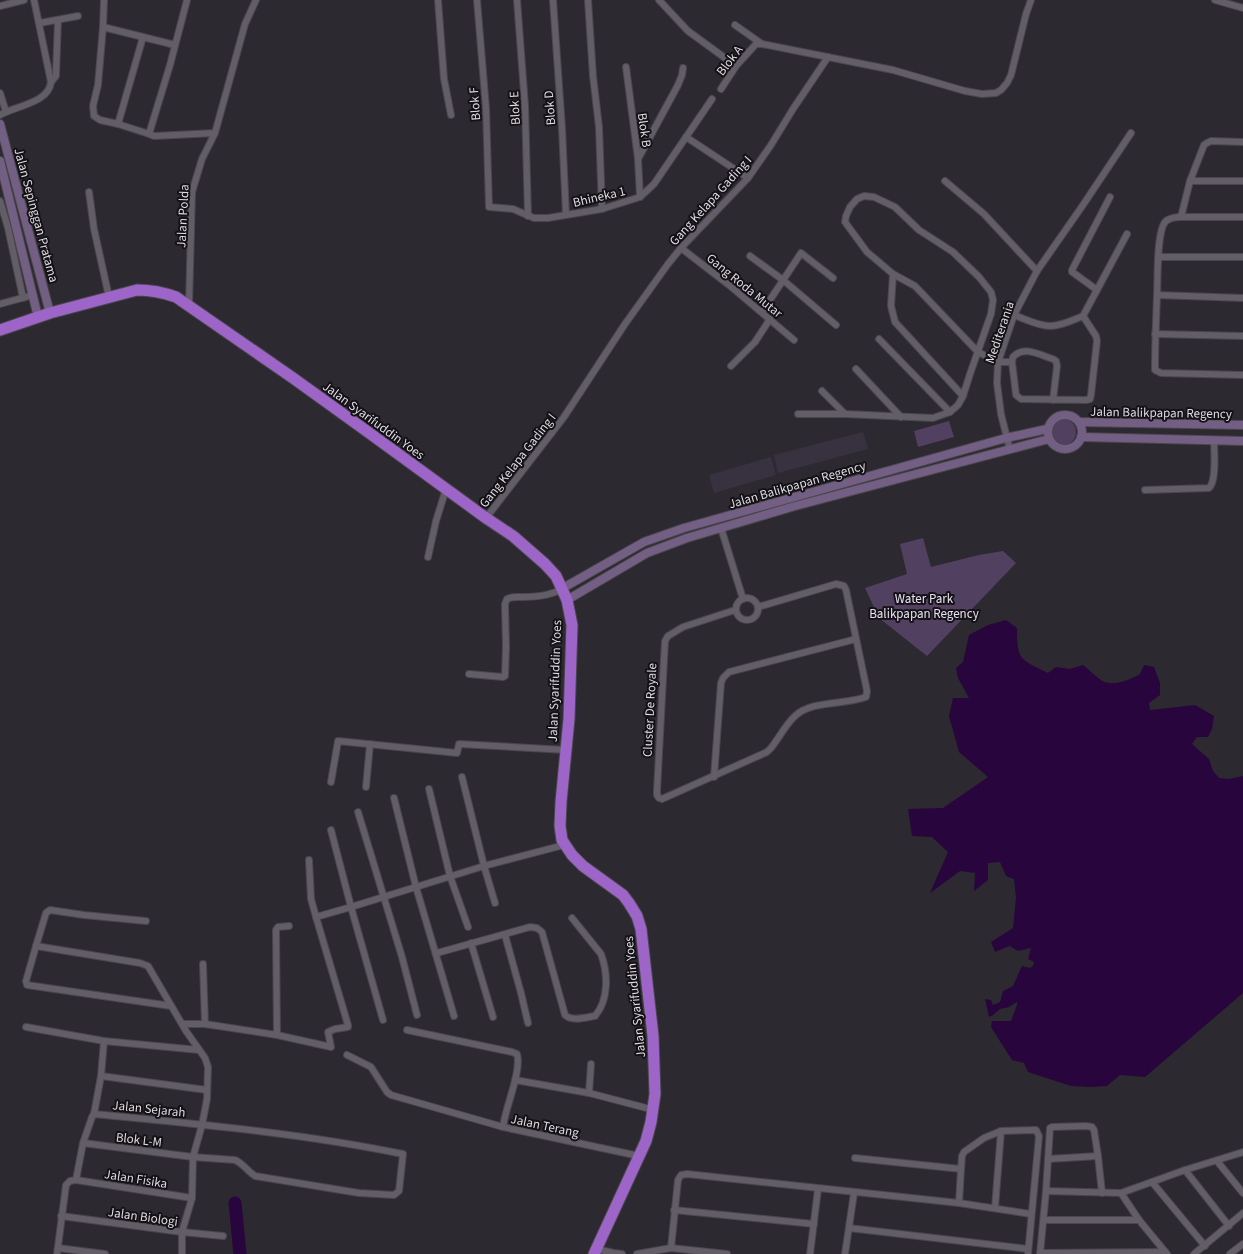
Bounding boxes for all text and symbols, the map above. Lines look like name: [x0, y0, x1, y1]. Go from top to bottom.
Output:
street label: Blok A: [712, 41, 748, 80]
street label: Blok F: [465, 86, 485, 121]
street label: Blok E: [505, 90, 525, 125]
street label: Blok D: [540, 90, 560, 126]
street label: Blok B: [633, 112, 655, 149]
street label: Jalan Sepinggan Pratama: [9, 146, 63, 284]
street label: Gang Kelapa Gading I: [665, 152, 756, 250]
street label: Bhineka 1: [571, 182, 627, 212]
street label: Jalan Polda: [172, 184, 194, 248]
street label: Gang Roda Mutar: [702, 249, 787, 322]
street label: Mediterania: [981, 299, 1019, 366]
street label: Jalan Syarifuddin Yoes: [319, 378, 429, 464]
street label: Jalan Balikpapan Regency: [1090, 403, 1232, 423]
street label: Gang Kelapa Gading I: [475, 410, 560, 512]
street label: Jalan Balikpapan Regency: [727, 457, 868, 513]
park label: Water Park Balikpapan Regency: [869, 590, 979, 623]
street label: Jalan Syarifuddin Yoes: [544, 619, 566, 742]
street label: Cluster De Royale: [639, 663, 661, 758]
street label: Jalan Syarifuddin Yoes: [620, 935, 650, 1059]
street label: Jalan Sejarah: [111, 1096, 186, 1122]
street label: Jalan Terang: [509, 1110, 581, 1142]
street label: Blok L-M: [115, 1128, 163, 1152]
street label: Jalan Fisika: [103, 1165, 169, 1193]
street label: Jalan Biologi: [107, 1203, 179, 1231]

